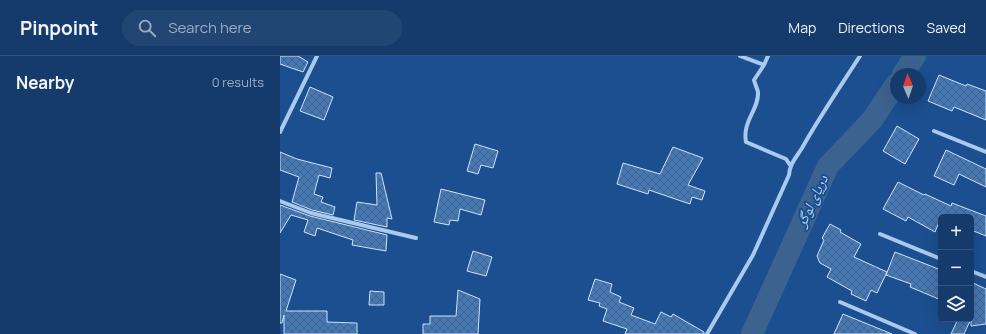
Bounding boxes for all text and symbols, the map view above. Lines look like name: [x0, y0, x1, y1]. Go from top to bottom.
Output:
search box: [122, 10, 402, 46]
text: Pinpoint: [20, 15, 98, 41]
icon: search: [136, 17, 158, 39]
text: Search here: [168, 17, 252, 38]
text: Map: [788, 18, 816, 37]
text: Directions: [838, 18, 905, 37]
text: Saved: [927, 18, 966, 37]
north arrow: [890, 68, 926, 104]
text: Nearby: [16, 71, 74, 94]
text: 0 results: [212, 73, 264, 91]
water label: دریای لوگر: [790, 170, 833, 231]
map controls: [938, 214, 974, 322]
button: +: [938, 214, 974, 250]
button: −: [938, 250, 974, 286]
button: layers: [938, 286, 974, 322]

